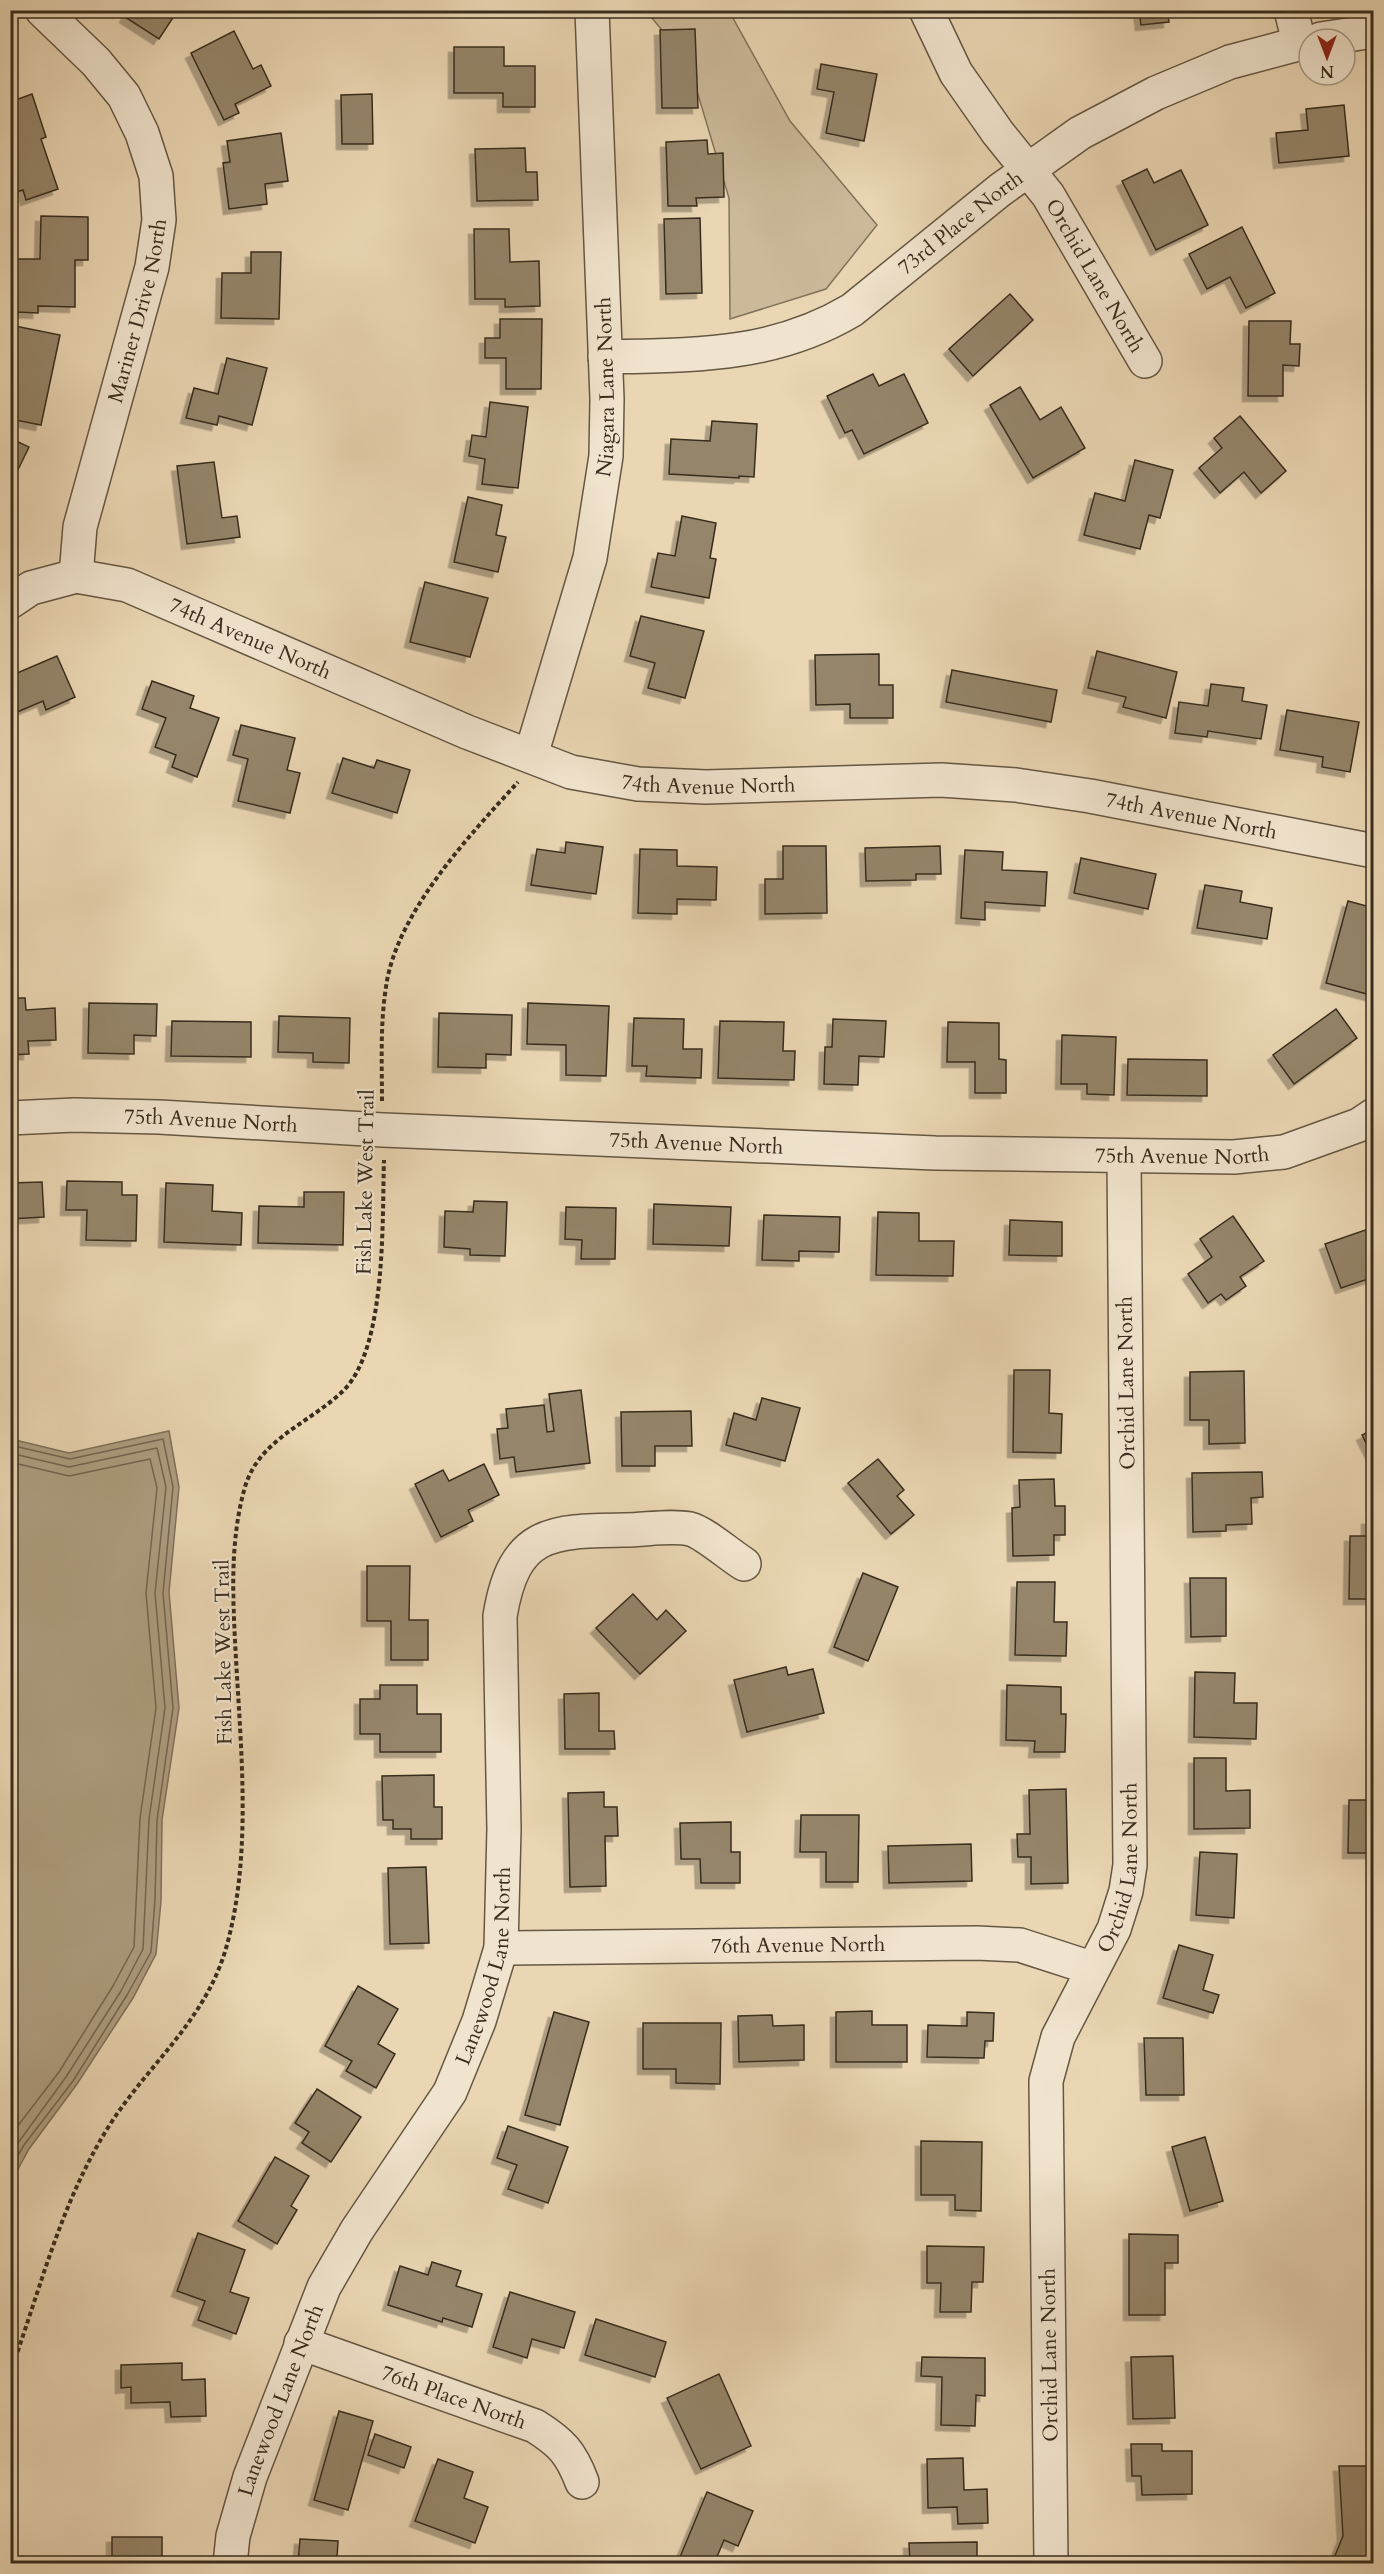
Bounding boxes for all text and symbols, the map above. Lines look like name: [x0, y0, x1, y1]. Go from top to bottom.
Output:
north arrow: [1297, 27, 1357, 87]
text: N: [1320, 60, 1334, 82]
street label: 73rd Place North: [892, 164, 1030, 282]
street label: Orchid Lane North: [1038, 194, 1151, 359]
street label: Mariner Drive North: [101, 216, 174, 406]
street label: Niagara Lane North: [589, 296, 622, 479]
street label: 74th Avenue North: [164, 591, 336, 687]
street label: 74th Avenue North: [619, 767, 796, 802]
street label: 74th Avenue North: [1103, 785, 1280, 847]
street label: Fish Lake West Trail: [349, 1089, 382, 1275]
street label: 75th Avenue North: [123, 1102, 299, 1140]
street label: 75th Avenue North: [609, 1125, 784, 1162]
street label: 75th Avenue North: [1095, 1140, 1271, 1172]
street label: Orchid Lane North: [1110, 1295, 1143, 1470]
street label: Fish Lake West Trail: [207, 1559, 240, 1745]
street label: Orchid Lane North: [1090, 1782, 1145, 1958]
street label: Lanewood Lane North: [449, 1866, 518, 2070]
street label: 76th Avenue North: [711, 1930, 886, 1961]
street label: Orchid Lane North: [1033, 2267, 1066, 2442]
street label: Lanewood Lane North: [231, 2300, 331, 2500]
street label: 76th Place North: [377, 2359, 530, 2437]

